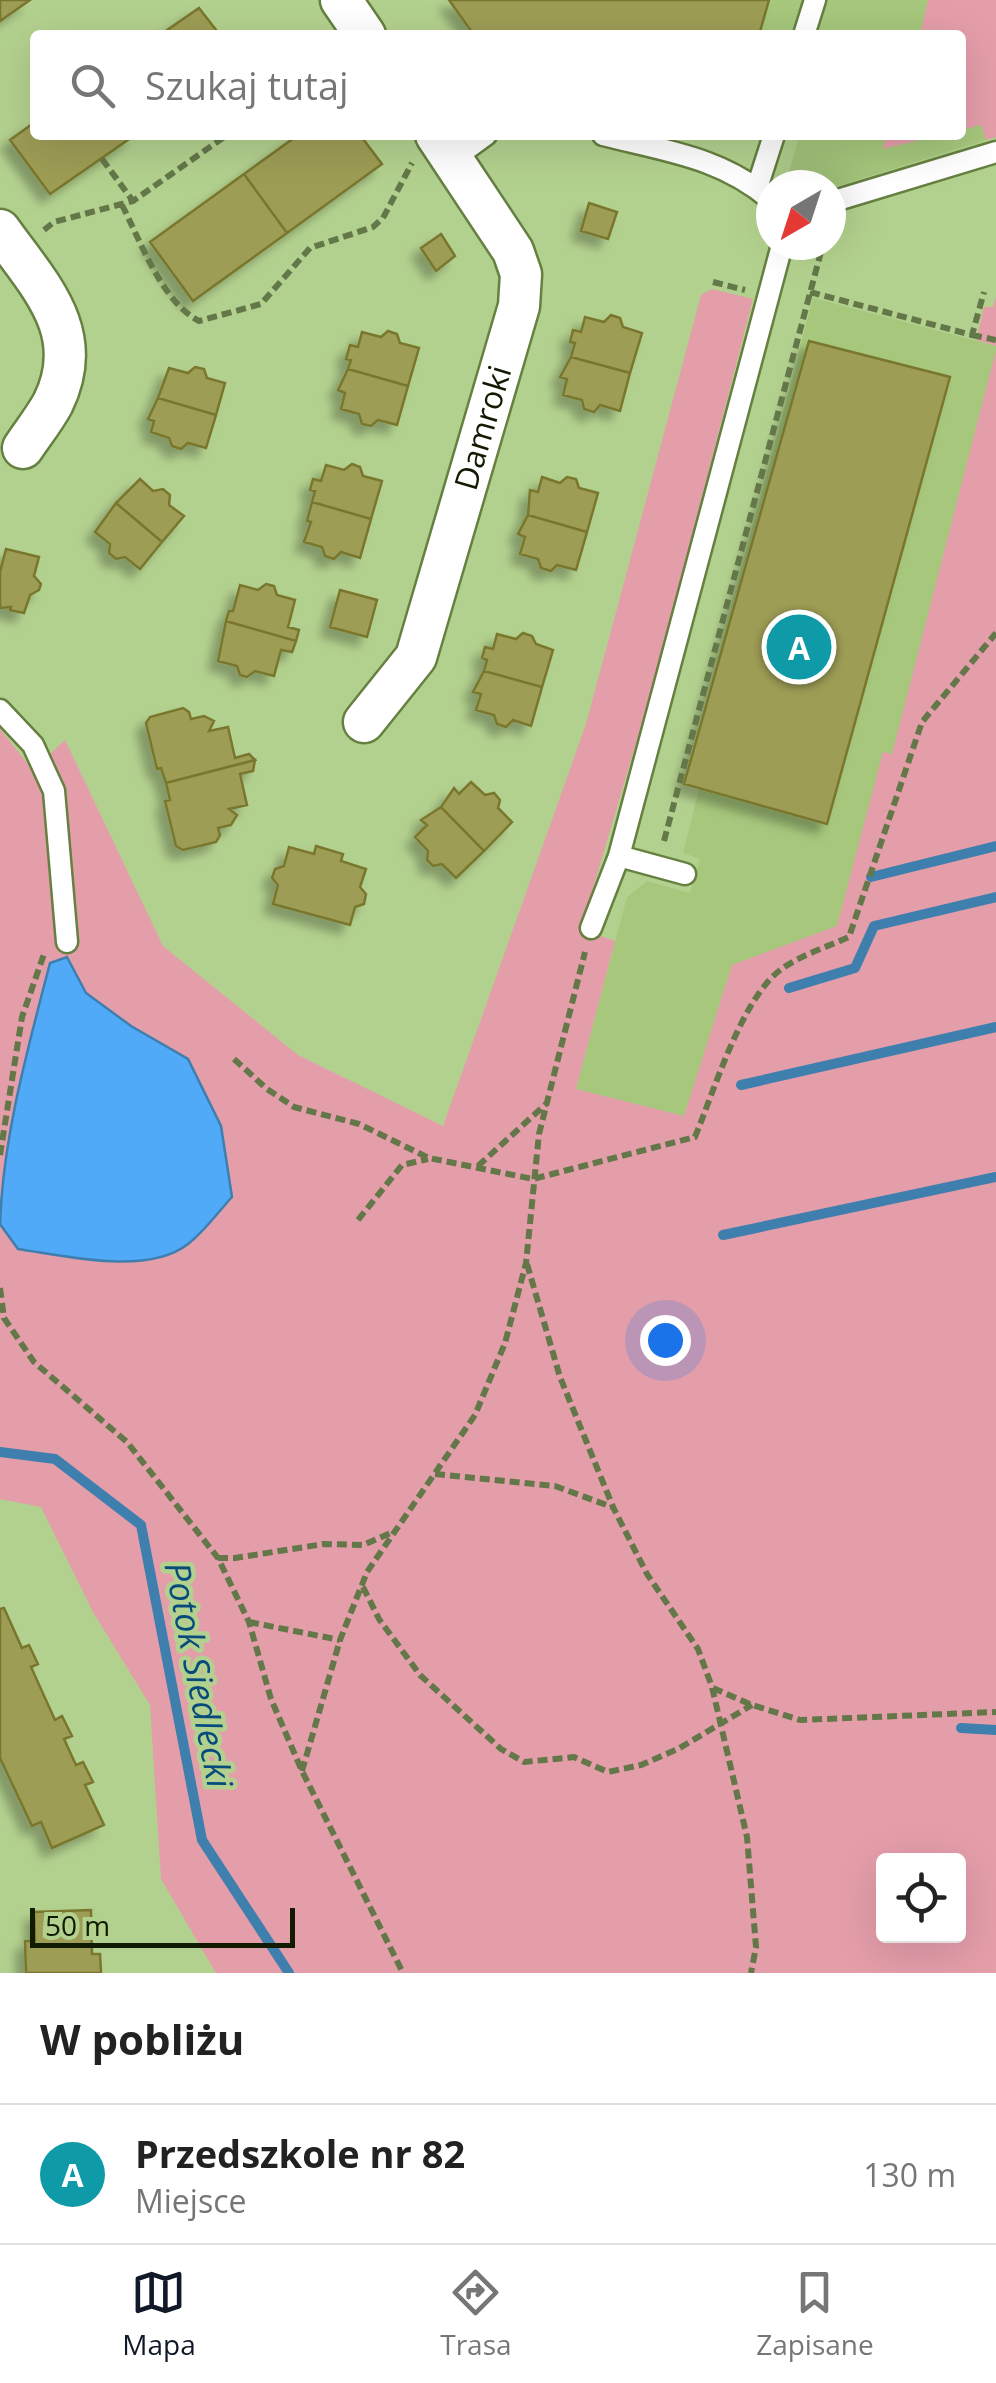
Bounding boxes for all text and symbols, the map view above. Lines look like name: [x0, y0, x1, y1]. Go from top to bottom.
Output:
search box: [30, 30, 966, 140]
icon: search: [65, 58, 120, 113]
text: Szukaj tutaj: [145, 59, 349, 111]
north arrow: [756, 170, 846, 260]
street label: Damroki: [443, 360, 520, 495]
pin: A: [766, 610, 832, 684]
your location: [640, 1315, 691, 1366]
water label: Potok Siedlecki: [155, 1558, 245, 1793]
map controls: [876, 1853, 966, 1943]
button: locate: [876, 1853, 966, 1943]
scale bar: [30, 1903, 295, 1948]
text: 50 m: [45, 1906, 110, 1944]
text: W pobliżu: [40, 2010, 244, 2067]
text: Przedszkole nr 82: [135, 2127, 465, 2179]
text: A: [61, 2153, 84, 2196]
text: 130 m: [863, 2153, 956, 2196]
text: Miejsce: [135, 2179, 246, 2222]
tab: Mapa: [122, 2265, 196, 2363]
tab: Trasa: [440, 2265, 512, 2363]
tab: Zapisane: [756, 2265, 874, 2363]

